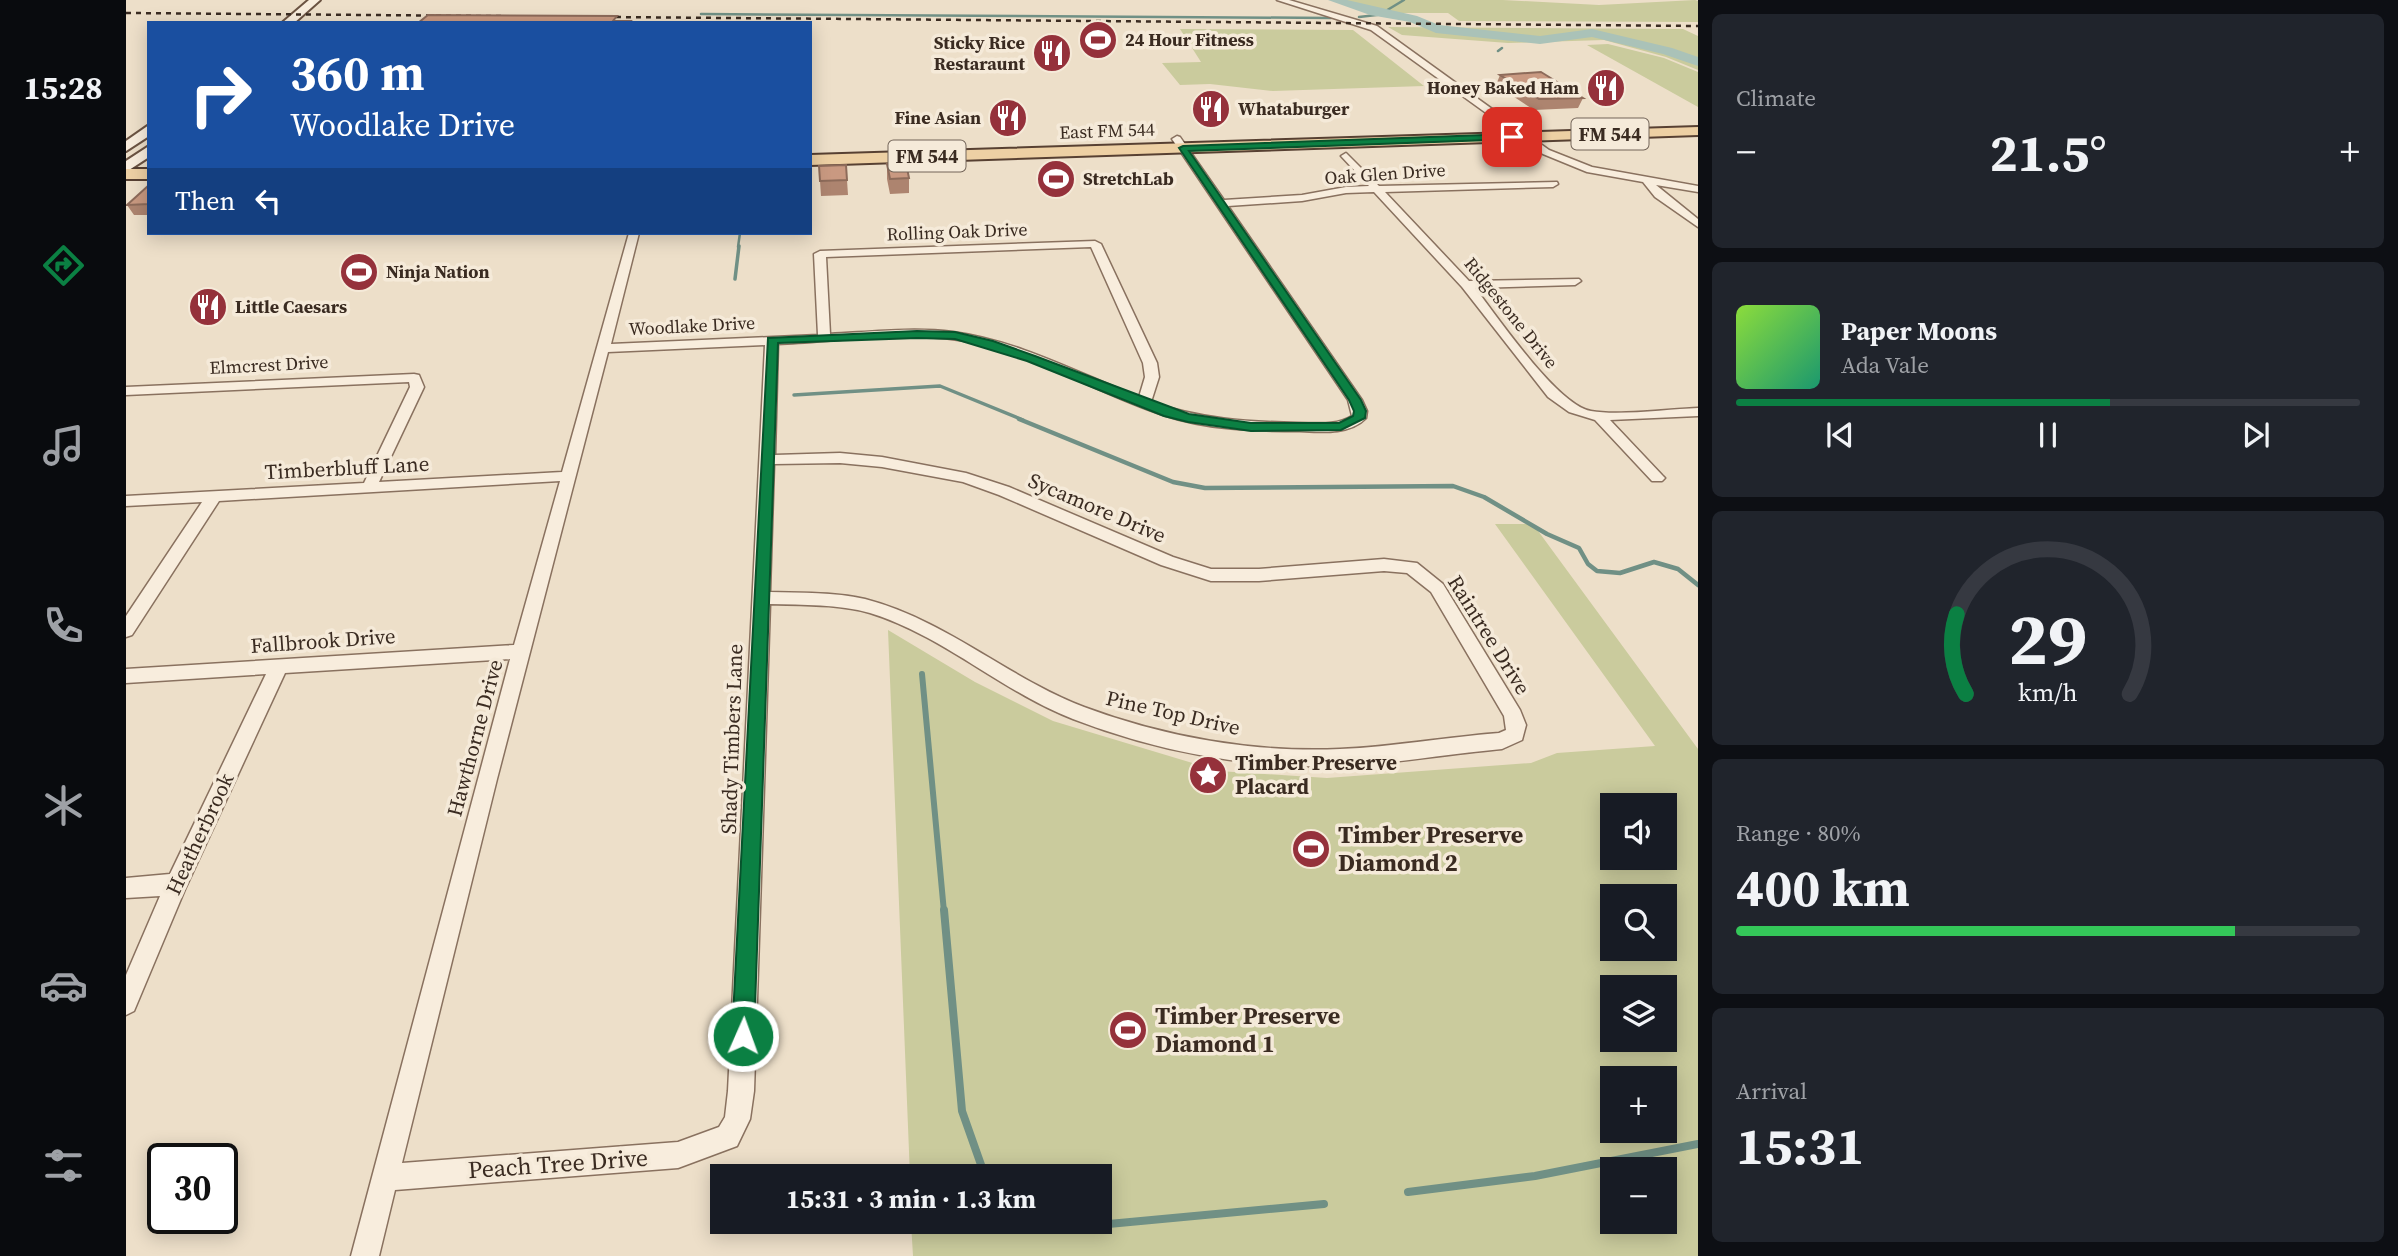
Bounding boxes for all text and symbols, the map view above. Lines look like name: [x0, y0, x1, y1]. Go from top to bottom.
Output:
sports icon: 24 Hour Fitness: [1077, 19, 1119, 61]
place label: 24 Hour Fitness: [1125, 27, 1254, 52]
place label: Sticky Rice Restaraunt: [934, 30, 1026, 76]
restaurant icon: Sticky Rice Restaraunt: [1031, 32, 1073, 74]
text: 360 m: [290, 39, 425, 106]
icon: right: [175, 49, 266, 140]
text: 15:28: [24, 66, 102, 110]
restaurant icon: Honey Baked Ham: [1585, 67, 1627, 109]
place label: Honey Baked Ham: [1427, 75, 1579, 100]
text: Climate: [1736, 82, 1816, 114]
restaurant icon: Whataburger: [1190, 88, 1232, 130]
place label: Whataburger: [1238, 96, 1350, 121]
restaurant icon: Fine Asian: [987, 97, 1029, 139]
text: Woodlake Drive: [290, 103, 515, 147]
place label: Fine Asian: [894, 105, 981, 130]
pin: [1482, 107, 1542, 167]
street label: East FM 544: [1059, 116, 1155, 145]
text: 21.5°: [1989, 117, 2107, 188]
icon: arrive: [1493, 118, 1531, 156]
road number: FM 544: [1572, 118, 1648, 150]
text: −: [1736, 126, 1756, 178]
text: +: [2340, 126, 2360, 178]
road number: FM 544: [888, 140, 966, 172]
street label: Oak Glen Drive: [1324, 157, 1446, 190]
sports icon: StretchLab: [1035, 158, 1077, 200]
place label: StretchLab: [1083, 166, 1174, 191]
icon: left: [249, 182, 287, 220]
text: Then: [175, 183, 235, 219]
street label: Rolling Oak Drive: [886, 217, 1028, 246]
icon: directions: [39, 241, 88, 290]
sports icon: Ninja Nation: [338, 251, 380, 293]
street label: Ridgestone Drive: [1459, 252, 1564, 374]
place label: Ninja Nation: [386, 259, 490, 284]
restaurant icon: Little Caesars: [187, 286, 229, 328]
place label: Little Caesars: [235, 294, 347, 319]
street label: Woodlake Drive: [628, 310, 756, 341]
text: Paper Moons: [1841, 313, 1997, 349]
street label: Elmcrest Drive: [209, 349, 329, 380]
text: Ada Vale: [1841, 349, 1929, 381]
icon: previous: [1821, 416, 1859, 454]
icon: pause: [2029, 416, 2067, 454]
icon: next: [2237, 416, 2275, 454]
icon: music: [39, 421, 88, 470]
street label: Timberbluff Lane: [264, 449, 430, 486]
street label: Sycamore Drive: [1024, 466, 1170, 550]
street label: Raintree Drive: [1441, 570, 1538, 700]
text: 29: [2009, 589, 2087, 688]
icon: phone: [39, 601, 88, 650]
street label: Fallbrook Drive: [250, 621, 396, 660]
street label: Shady Timbers Lane: [714, 643, 749, 835]
street label: Hawthorne Drive: [440, 656, 509, 820]
text: km/h: [2018, 675, 2078, 709]
street label: Pine Top Drive: [1103, 683, 1243, 742]
place label: Timber Preserve Placard: [1235, 748, 1397, 801]
place icon: Timber Preserve Placard: [1187, 754, 1229, 796]
street label: Heatherbrook: [159, 768, 241, 899]
icon: climate: [39, 781, 88, 830]
map controls: [1600, 793, 1677, 1234]
button: sound: [1600, 793, 1677, 870]
text: Range · 80%: [1736, 817, 1861, 849]
place label: Timber Preserve Diamond 2: [1338, 818, 1523, 879]
sports icon: Timber Preserve Diamond 2: [1290, 828, 1332, 870]
text: 400 km: [1736, 852, 1910, 923]
button: search: [1600, 884, 1677, 961]
icon: car: [39, 961, 88, 1010]
button: layers: [1600, 975, 1677, 1052]
position arrow: [706, 999, 780, 1073]
place label: Timber Preserve Diamond 1: [1155, 999, 1340, 1060]
sports icon: Timber Preserve Diamond 1: [1107, 1009, 1149, 1051]
button: +: [1600, 1066, 1677, 1143]
text: Arrival: [1736, 1075, 1807, 1107]
text: 15:31: [1736, 1110, 1864, 1181]
icon: filters: [39, 1141, 88, 1190]
street label: Peach Tree Drive: [467, 1141, 649, 1186]
speed limit sign: 30: [147, 1143, 238, 1234]
button: −: [1600, 1157, 1677, 1234]
text: 15:31 · 3 min · 1.3 km: [786, 1181, 1036, 1217]

